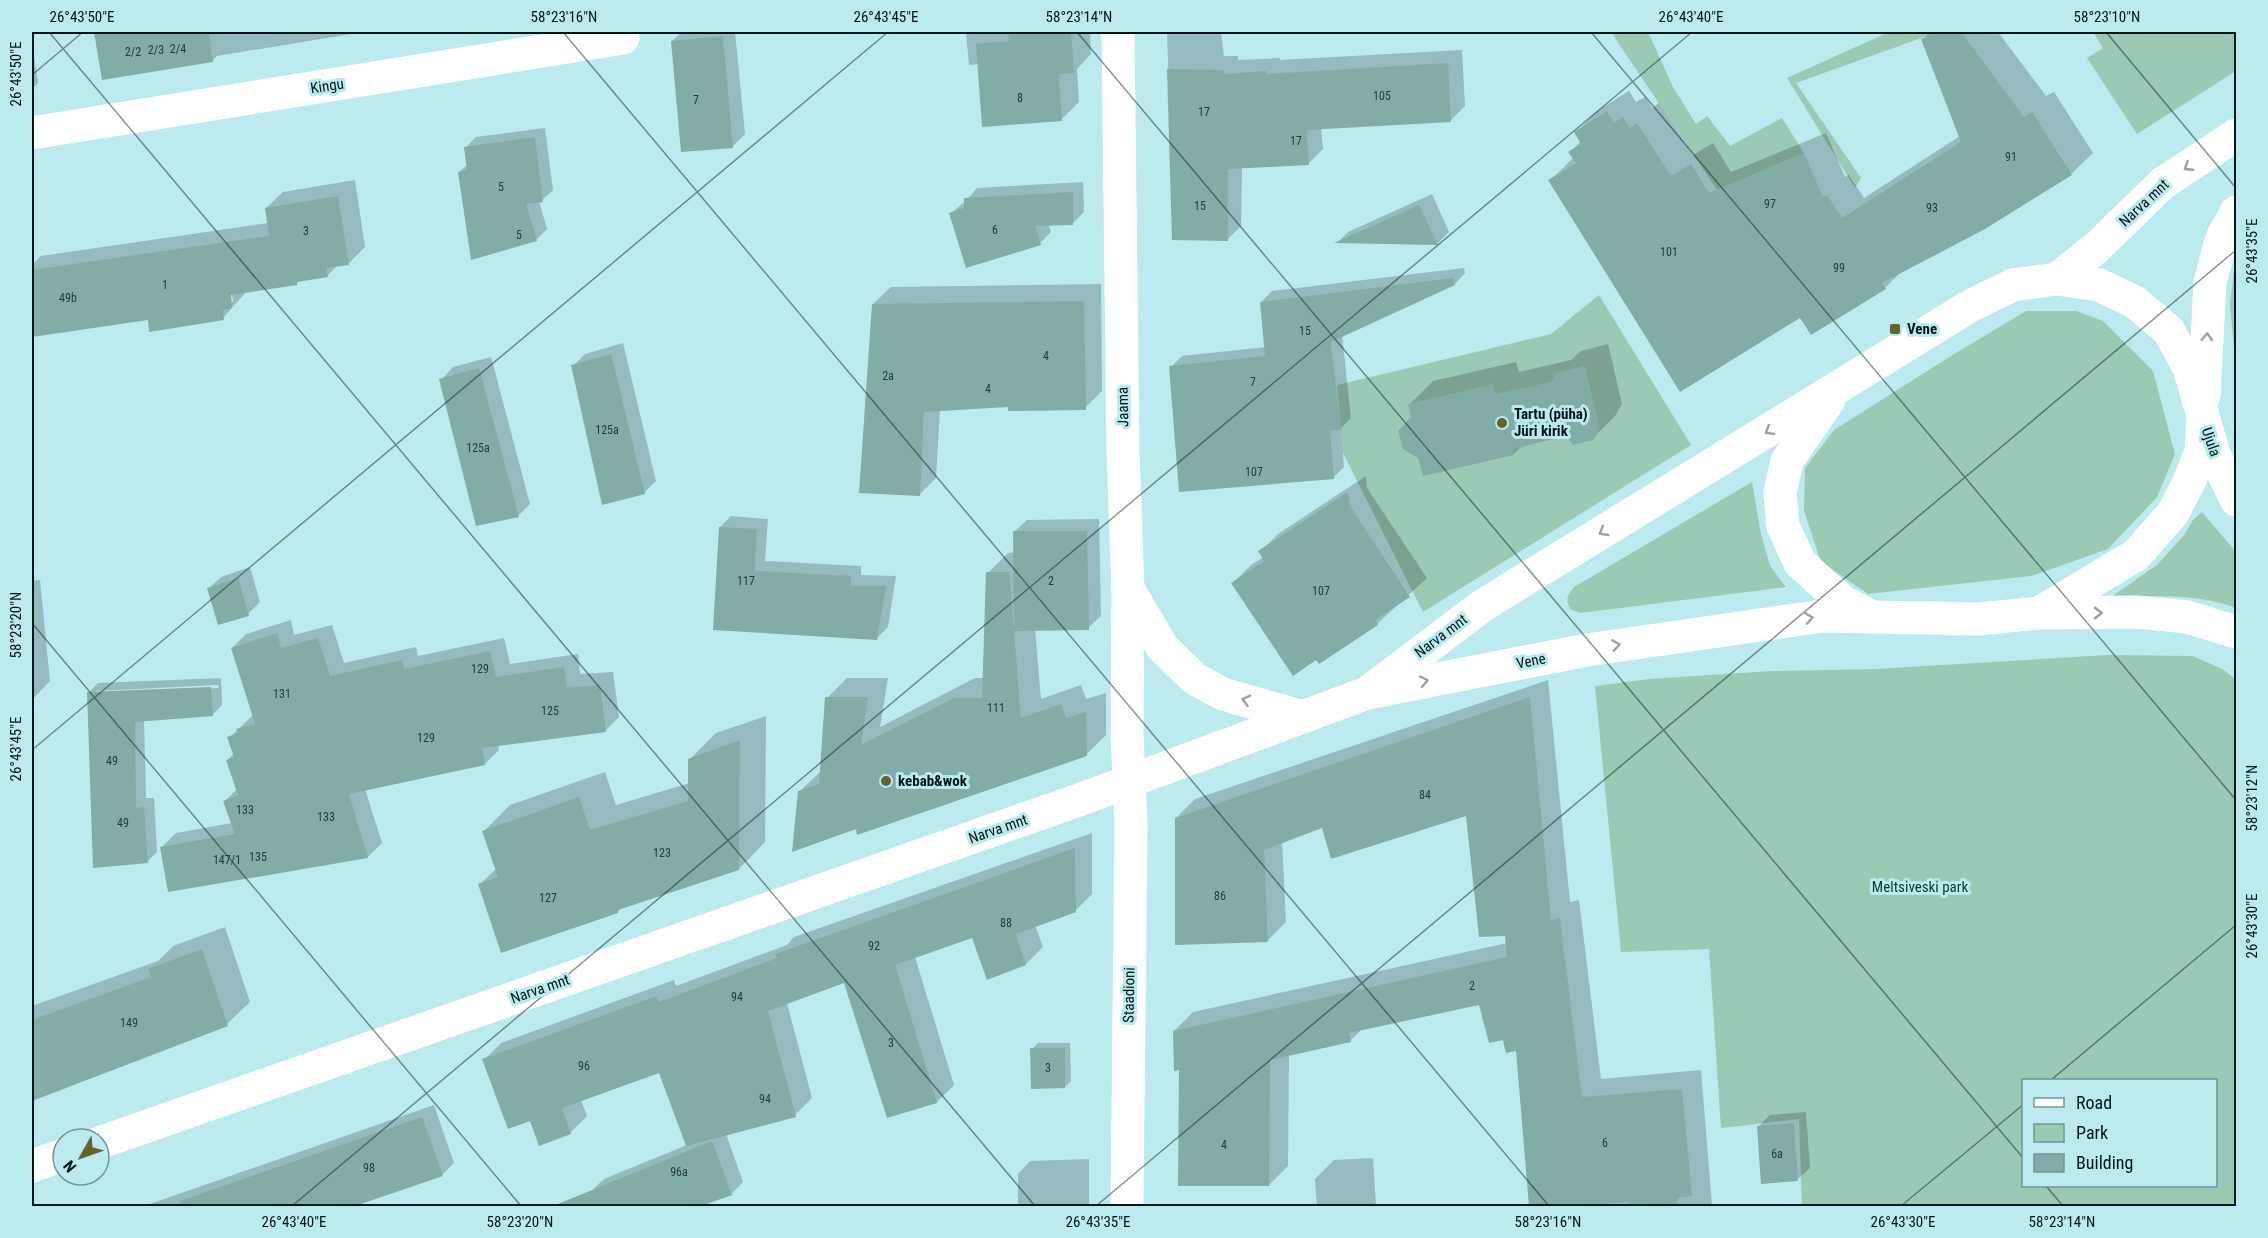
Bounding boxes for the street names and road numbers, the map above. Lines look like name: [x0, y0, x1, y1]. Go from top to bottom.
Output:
street label: Kingu: [309, 74, 345, 98]
street label: Narva mnt: [2116, 176, 2172, 230]
street label: Jaama: [1114, 387, 1132, 427]
street label: Ujula: [2198, 425, 2224, 459]
street label: Narva mnt: [1411, 610, 1471, 662]
street label: Vene: [1515, 649, 1547, 673]
street label: Narva mnt: [966, 811, 1030, 847]
street label: Staadioni: [1120, 967, 1138, 1023]
street label: Narva mnt: [508, 971, 572, 1007]

